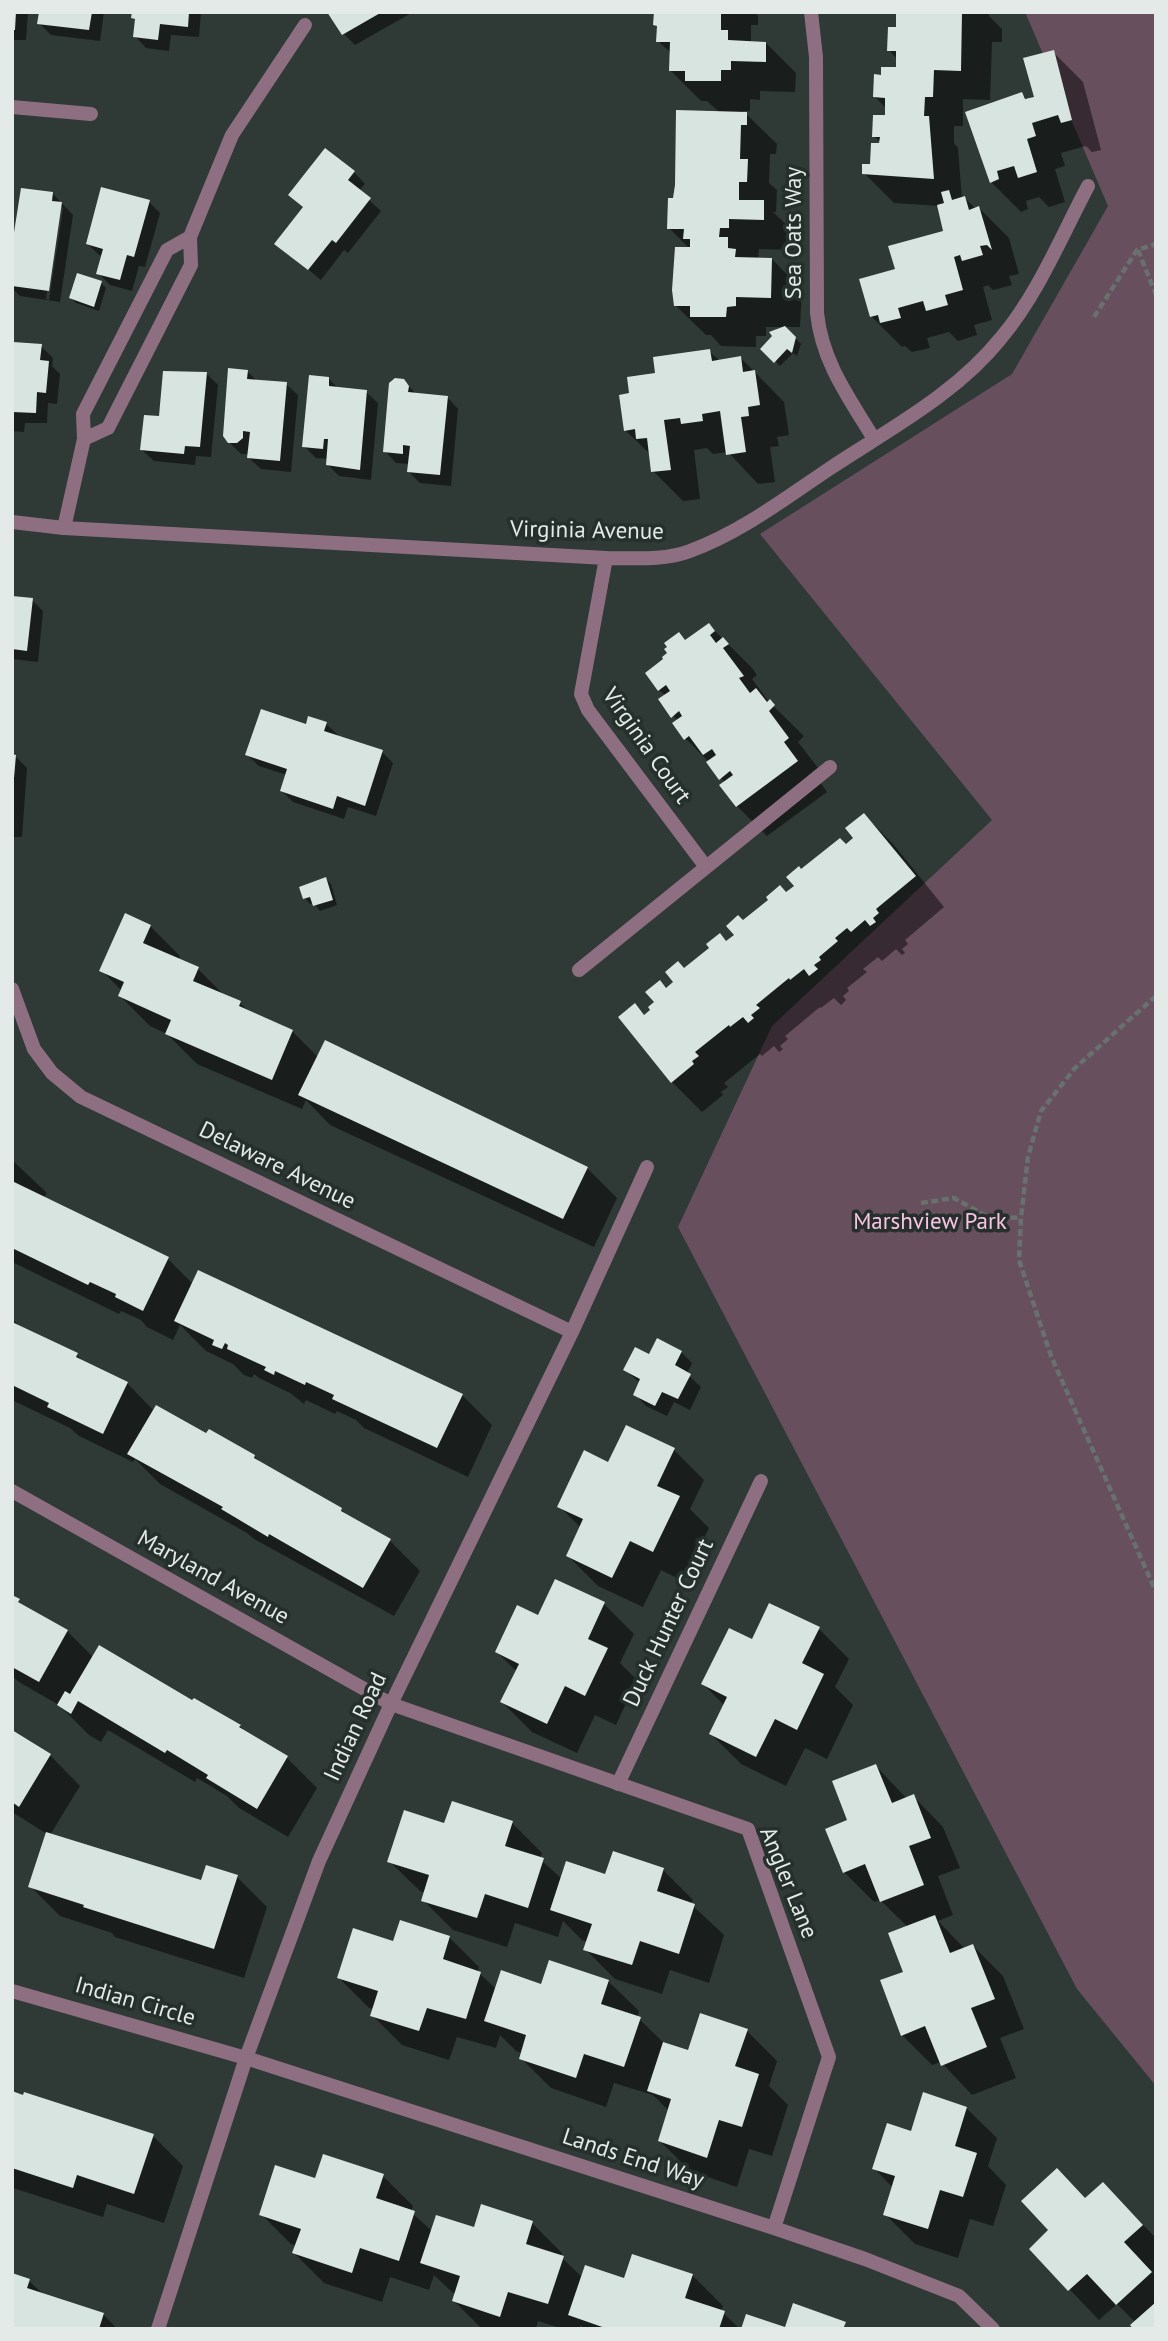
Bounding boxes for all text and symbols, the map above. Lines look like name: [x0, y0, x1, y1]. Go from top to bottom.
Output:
street label: Sea Oats Way: [780, 167, 808, 299]
street label: Virginia Avenue: [510, 516, 664, 546]
street label: Virginia Court: [596, 683, 696, 809]
street label: Delaware Avenue: [194, 1116, 360, 1216]
park label: Marshview Park: [853, 1208, 1007, 1236]
street label: Maryland Avenue: [132, 1525, 294, 1631]
street label: Duck Hunter Court: [618, 1535, 720, 1711]
street label: Indian Road: [319, 1668, 393, 1786]
street label: Angler Lane: [753, 1823, 823, 1943]
street label: Indian Circle: [72, 1972, 198, 2032]
street label: Lands End Way: [559, 2123, 707, 2195]

